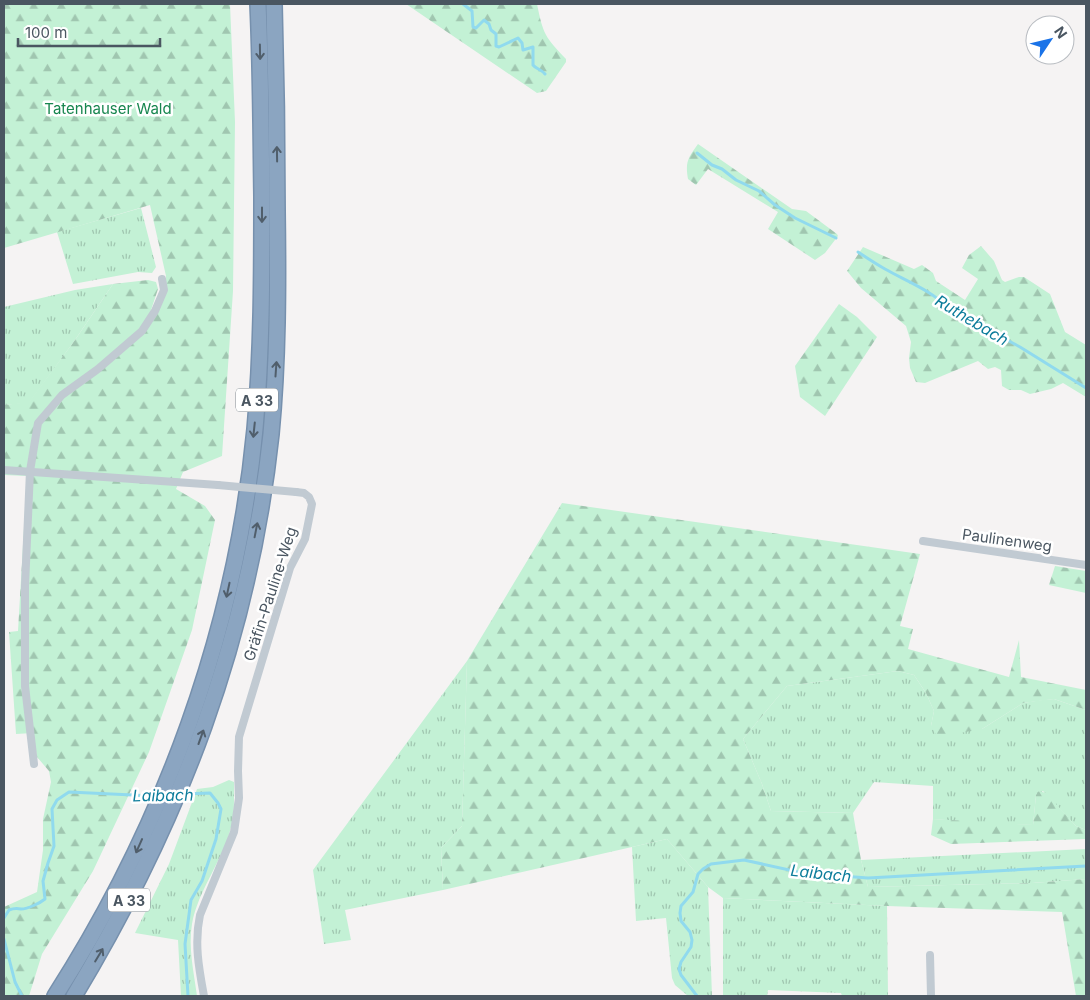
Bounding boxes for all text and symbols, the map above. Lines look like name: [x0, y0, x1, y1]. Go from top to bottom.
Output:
scale bar: [18, 15, 160, 47]
north arrow: [1025, 15, 1075, 65]
text: 100 m: [25, 23, 67, 42]
text: N: [1051, 23, 1071, 42]
one-way arrow: [255, 44, 264, 60]
park label: Tatenhauser Wald: [44, 99, 172, 118]
one-way arrow: [272, 146, 282, 162]
one-way arrow: [257, 206, 267, 223]
water label: Ruthebach: [932, 290, 1012, 350]
one-way arrow: [271, 361, 280, 377]
road number: A 33: [236, 388, 278, 412]
one-way arrow: [249, 421, 259, 437]
one-way arrow: [252, 522, 261, 538]
street label: Gräfin-Pauline-Weg: [239, 524, 301, 664]
street label: Paulinenweg: [961, 524, 1053, 556]
one-way arrow: [223, 582, 232, 598]
one-way arrow: [197, 730, 206, 746]
water label: Laibach: [132, 784, 194, 806]
one-way arrow: [134, 838, 144, 853]
water label: Laibach: [790, 860, 852, 886]
road number: A 33: [108, 888, 150, 912]
one-way arrow: [95, 948, 105, 962]

